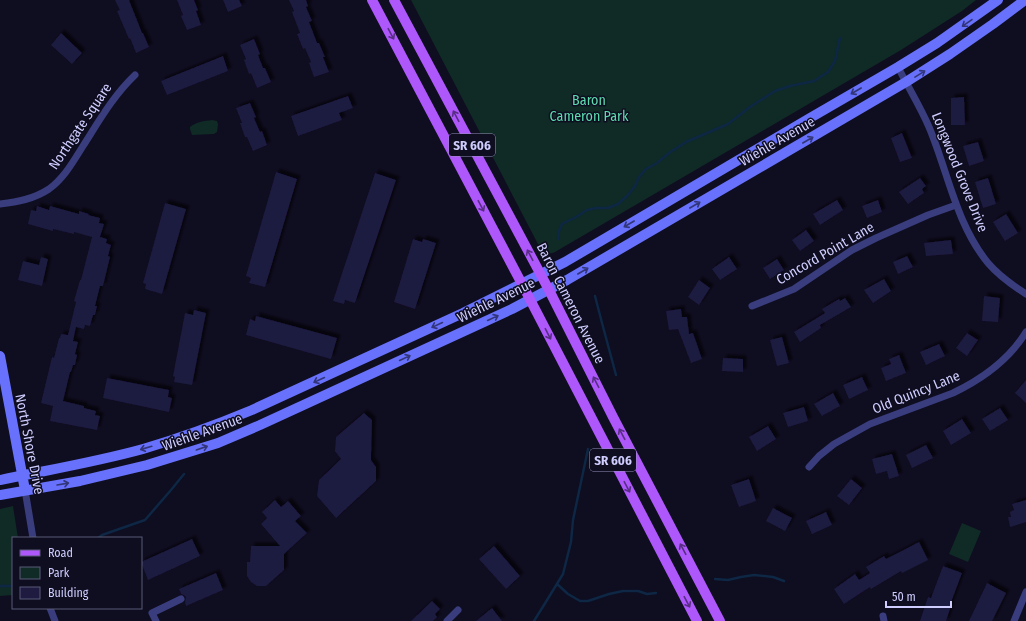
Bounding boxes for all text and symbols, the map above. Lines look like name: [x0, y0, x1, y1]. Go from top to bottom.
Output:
one-way arrow: [961, 19, 972, 27]
one-way arrow: [387, 28, 395, 40]
one-way arrow: [914, 69, 925, 78]
street label: Northgate Square: [45, 80, 116, 173]
one-way arrow: [850, 88, 862, 96]
park label: Baron Cameron Park: [550, 92, 629, 125]
one-way arrow: [452, 110, 459, 122]
street label: Longwood Grove Drive: [928, 110, 991, 235]
street label: Wiehle Avenue: [737, 113, 818, 170]
road number: SR 606: [449, 134, 495, 156]
one-way arrow: [802, 135, 814, 143]
one-way arrow: [478, 200, 485, 212]
one-way arrow: [689, 201, 701, 209]
street label: Concord Point Lane: [773, 218, 877, 288]
one-way arrow: [623, 221, 635, 229]
street label: Baron Cameron Avenue: [533, 240, 608, 366]
one-way arrow: [526, 249, 534, 261]
one-way arrow: [577, 266, 589, 274]
street label: Wiehle Avenue: [455, 274, 538, 327]
one-way arrow: [487, 313, 499, 321]
one-way arrow: [431, 322, 443, 329]
one-way arrow: [545, 328, 552, 340]
one-way arrow: [399, 354, 411, 361]
street label: Old Quincy Lane: [870, 367, 963, 418]
one-way arrow: [592, 376, 599, 388]
one-way arrow: [313, 377, 325, 384]
street label: North Shore Drive: [11, 392, 48, 496]
street label: Wiehle Avenue: [160, 410, 245, 455]
one-way arrow: [618, 428, 626, 440]
one-way arrow: [196, 444, 209, 451]
one-way arrow: [140, 445, 153, 452]
road number: SR 606: [590, 449, 636, 471]
one-way arrow: [56, 480, 69, 488]
one-way arrow: [624, 481, 631, 493]
legend: [12, 537, 142, 609]
one-way arrow: [678, 543, 686, 555]
text: Road: [48, 546, 73, 560]
text: Park: [48, 566, 70, 580]
scale bar: [886, 583, 951, 609]
text: Building: [48, 586, 89, 600]
text: 50 m: [892, 590, 916, 604]
one-way arrow: [684, 596, 692, 608]

